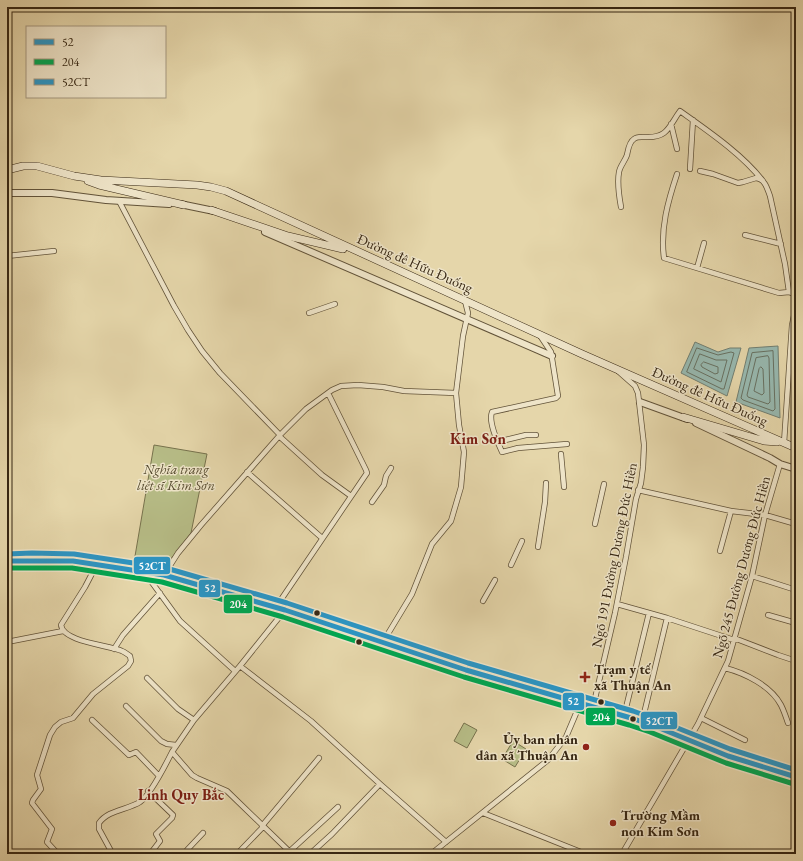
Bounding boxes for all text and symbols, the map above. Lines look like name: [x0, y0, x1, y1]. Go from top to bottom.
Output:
legend: [26, 26, 166, 98]
text: 52: [62, 34, 74, 50]
text: 204: [62, 54, 80, 70]
text: 52CT: [62, 74, 91, 90]
street label: Đường đê Hữu Đuống: [354, 229, 477, 297]
street label: Đường đê Hữu Đuống: [649, 362, 772, 430]
district label: Kim Sơn: [450, 429, 506, 448]
park label: Nghĩa trang liệt sĩ Kim Sơn: [137, 460, 215, 494]
street label: Ngõ 191 Đường Dương Đức Hiền: [587, 460, 641, 649]
street label: Ngõ 245 Đường Dương Đức Hiền: [708, 473, 774, 660]
line badge: 52CT: [133, 556, 171, 575]
text: 52CT: [138, 559, 166, 573]
line badge: 52: [198, 579, 221, 598]
text: 52: [204, 581, 216, 595]
line badge: 204: [223, 594, 253, 614]
text: 204: [229, 597, 247, 611]
unlabelled marker: [312, 608, 322, 618]
unlabelled marker: [354, 637, 364, 647]
place label: Trạm y tế xã Thuận An: [594, 660, 671, 694]
marker: Trạm y tế xã Thuận An: [579, 671, 591, 683]
line badge: 52: [562, 692, 585, 711]
text: 52: [567, 694, 579, 708]
unlabelled marker: [596, 697, 606, 707]
line badge: 204: [585, 707, 616, 726]
text: 204: [592, 710, 610, 724]
line badge: 52CT: [640, 711, 678, 730]
unlabelled marker: [628, 714, 638, 724]
text: 52CT: [645, 714, 673, 728]
place label: Ủy ban nhân dân xã Thuận An: [476, 730, 578, 764]
marker: Ủy ban nhân dân xã Thuận An: [581, 742, 591, 752]
district label: Linh Quy Bắc: [138, 785, 224, 804]
place label: Trường Mầm non Kim Sơn: [621, 806, 701, 840]
marker: Trường Mầm non Kim Sơn: [608, 818, 618, 828]

